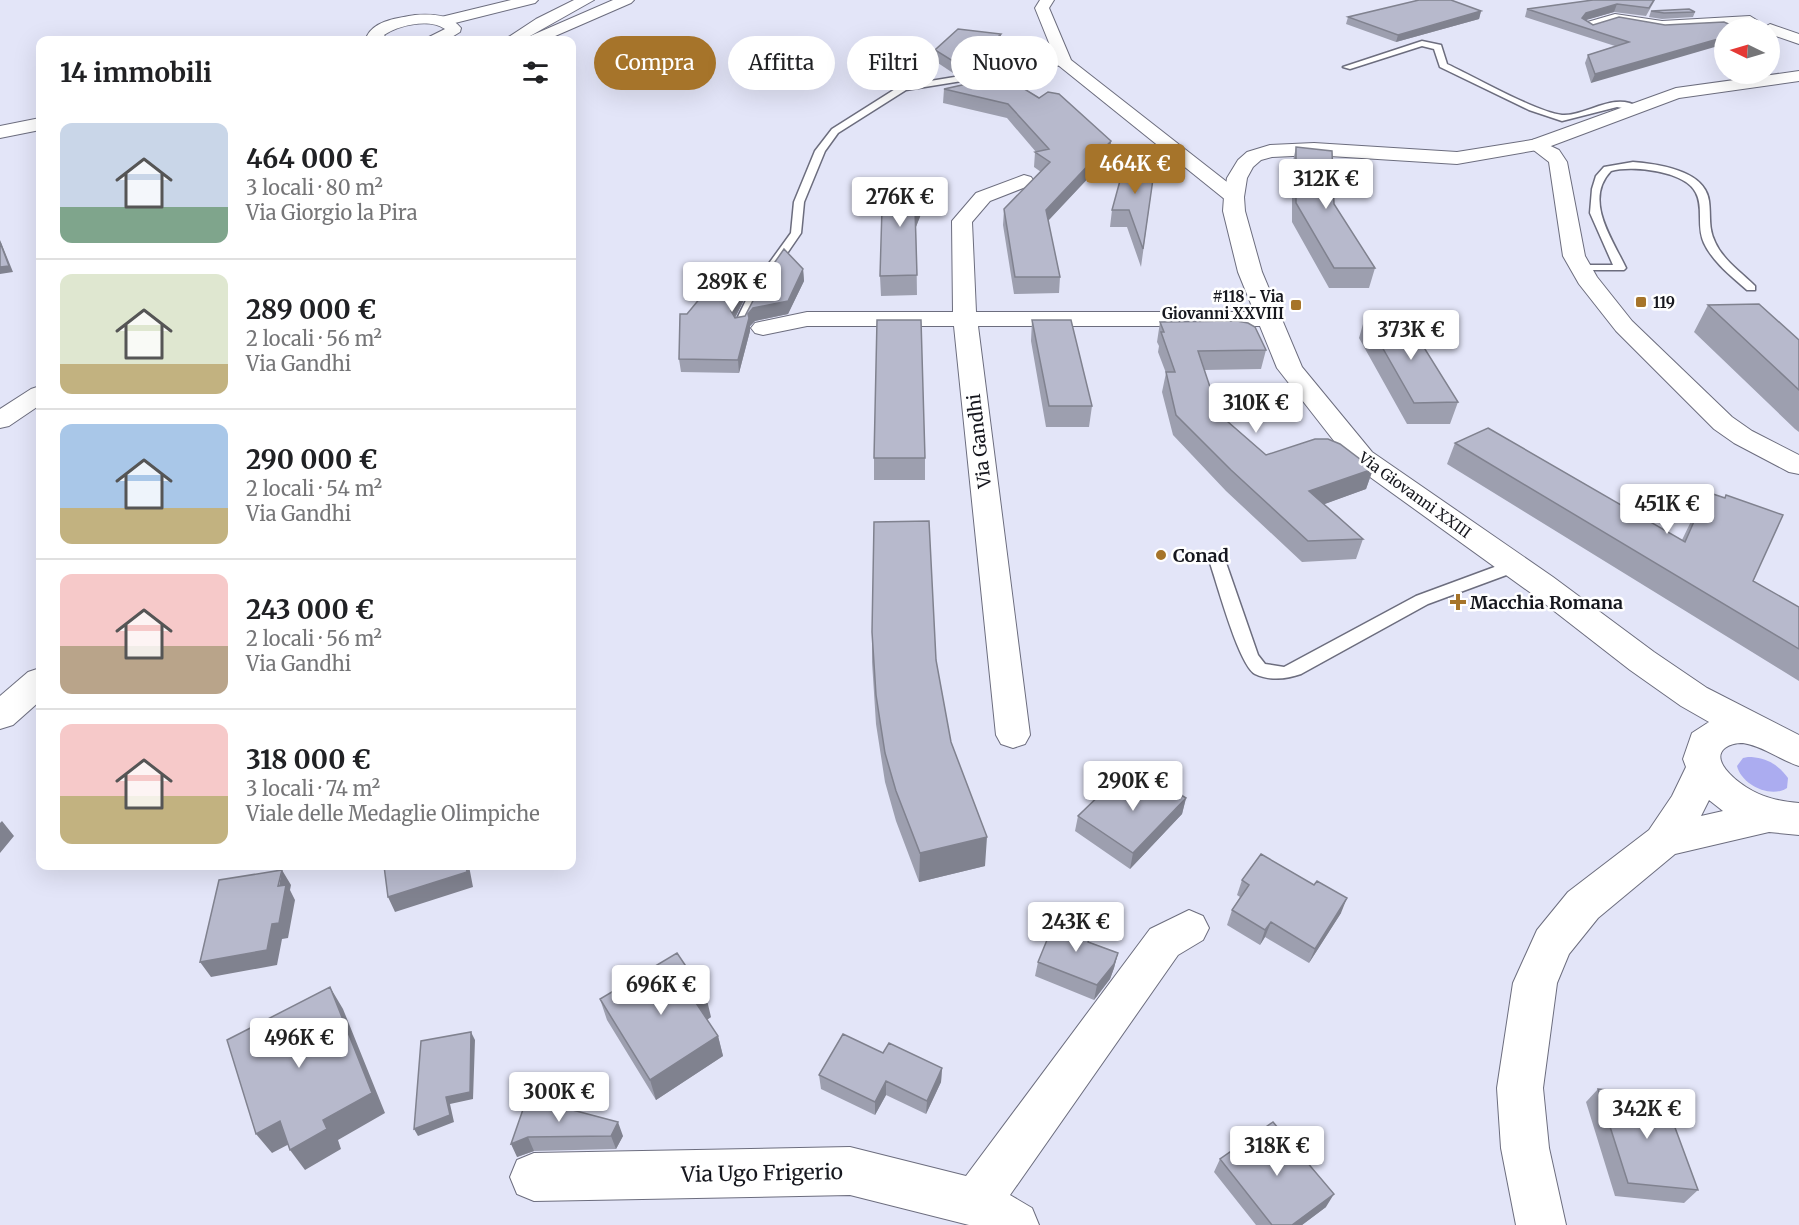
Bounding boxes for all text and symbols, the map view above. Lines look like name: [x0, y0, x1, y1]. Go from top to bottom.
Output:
north arrow: [1714, 18, 1780, 84]
map controls: [1714, 18, 1780, 84]
chip: Compra: [594, 36, 716, 90]
chip: Affitta: [728, 36, 835, 90]
chip: Filtri: [847, 36, 939, 90]
chip: Nuovo: [951, 36, 1058, 90]
text: 14 immobili: [60, 56, 212, 89]
icon: filters: [519, 56, 552, 89]
text: 464 000 €: [246, 142, 378, 175]
pin: 464K €: [1086, 144, 1184, 195]
icon: home: [108, 147, 180, 219]
text: 464K €: [1099, 151, 1171, 176]
pin: 312K €: [1277, 159, 1375, 210]
text: 312K €: [1293, 166, 1359, 191]
text: 3 locali · 80 m²: [246, 175, 383, 200]
pin: 276K €: [851, 177, 949, 228]
text: 276K €: [866, 184, 934, 209]
text: Via Giorgio la Pira: [246, 200, 417, 225]
pin: 289K €: [683, 262, 781, 313]
text: 289K €: [697, 269, 767, 294]
place label: #118 - Via Giovanni XXVIII: [1162, 287, 1285, 323]
text: 289 000 €: [246, 293, 376, 326]
place label: 119: [1653, 293, 1675, 312]
marker: 119: [1634, 295, 1648, 309]
icon: home: [108, 298, 180, 370]
marker: #118 - Via Giovanni XXVIII: [1289, 298, 1303, 312]
pin: 373K €: [1362, 310, 1460, 361]
text: 373K €: [1377, 317, 1445, 342]
text: 2 locali · 56 m²: [246, 326, 382, 351]
text: Via Gandhi: [246, 351, 351, 376]
pin: 310K €: [1207, 383, 1305, 434]
text: 310K €: [1223, 390, 1289, 415]
street label: Via Gandhi: [962, 392, 996, 490]
text: 290 000 €: [246, 443, 378, 476]
street label: Via Giovanni XXIII: [1354, 447, 1475, 542]
icon: home: [108, 448, 180, 520]
text: 2 locali · 54 m²: [246, 476, 382, 501]
pin: 451K €: [1618, 484, 1716, 535]
text: 451K €: [1634, 491, 1700, 516]
text: Via Gandhi: [246, 501, 351, 526]
place label: Conad: [1173, 544, 1229, 567]
marker: Conad: [1154, 548, 1168, 562]
place label: Macchia Romana: [1470, 591, 1623, 614]
text: 243 000 €: [246, 593, 374, 626]
marker: Macchia Romana: [1451, 595, 1465, 609]
icon: home: [108, 598, 180, 670]
text: 2 locali · 56 m²: [246, 626, 382, 651]
text: Via Gandhi: [246, 651, 351, 676]
text: 318 000 €: [246, 743, 371, 776]
icon: home: [108, 748, 180, 820]
pin: 290K €: [1084, 761, 1182, 812]
text: 290K €: [1098, 768, 1168, 793]
text: 3 locali · 74 m²: [246, 776, 380, 801]
text: Viale delle Medaglie Olimpiche: [246, 801, 540, 826]
pin: 243K €: [1027, 902, 1125, 953]
text: 243K €: [1042, 909, 1110, 934]
pin: 696K €: [612, 965, 710, 1016]
text: 696K €: [626, 972, 696, 997]
pin: 496K €: [250, 1018, 348, 1069]
text: 496K €: [264, 1025, 334, 1050]
pin: 300K €: [510, 1072, 608, 1123]
text: 300K €: [523, 1079, 595, 1104]
pin: 342K €: [1598, 1089, 1696, 1140]
text: 342K €: [1612, 1096, 1682, 1121]
pin: 318K €: [1228, 1126, 1326, 1177]
text: 318K €: [1244, 1133, 1310, 1158]
street label: Via Ugo Frigerio: [680, 1158, 843, 1188]

